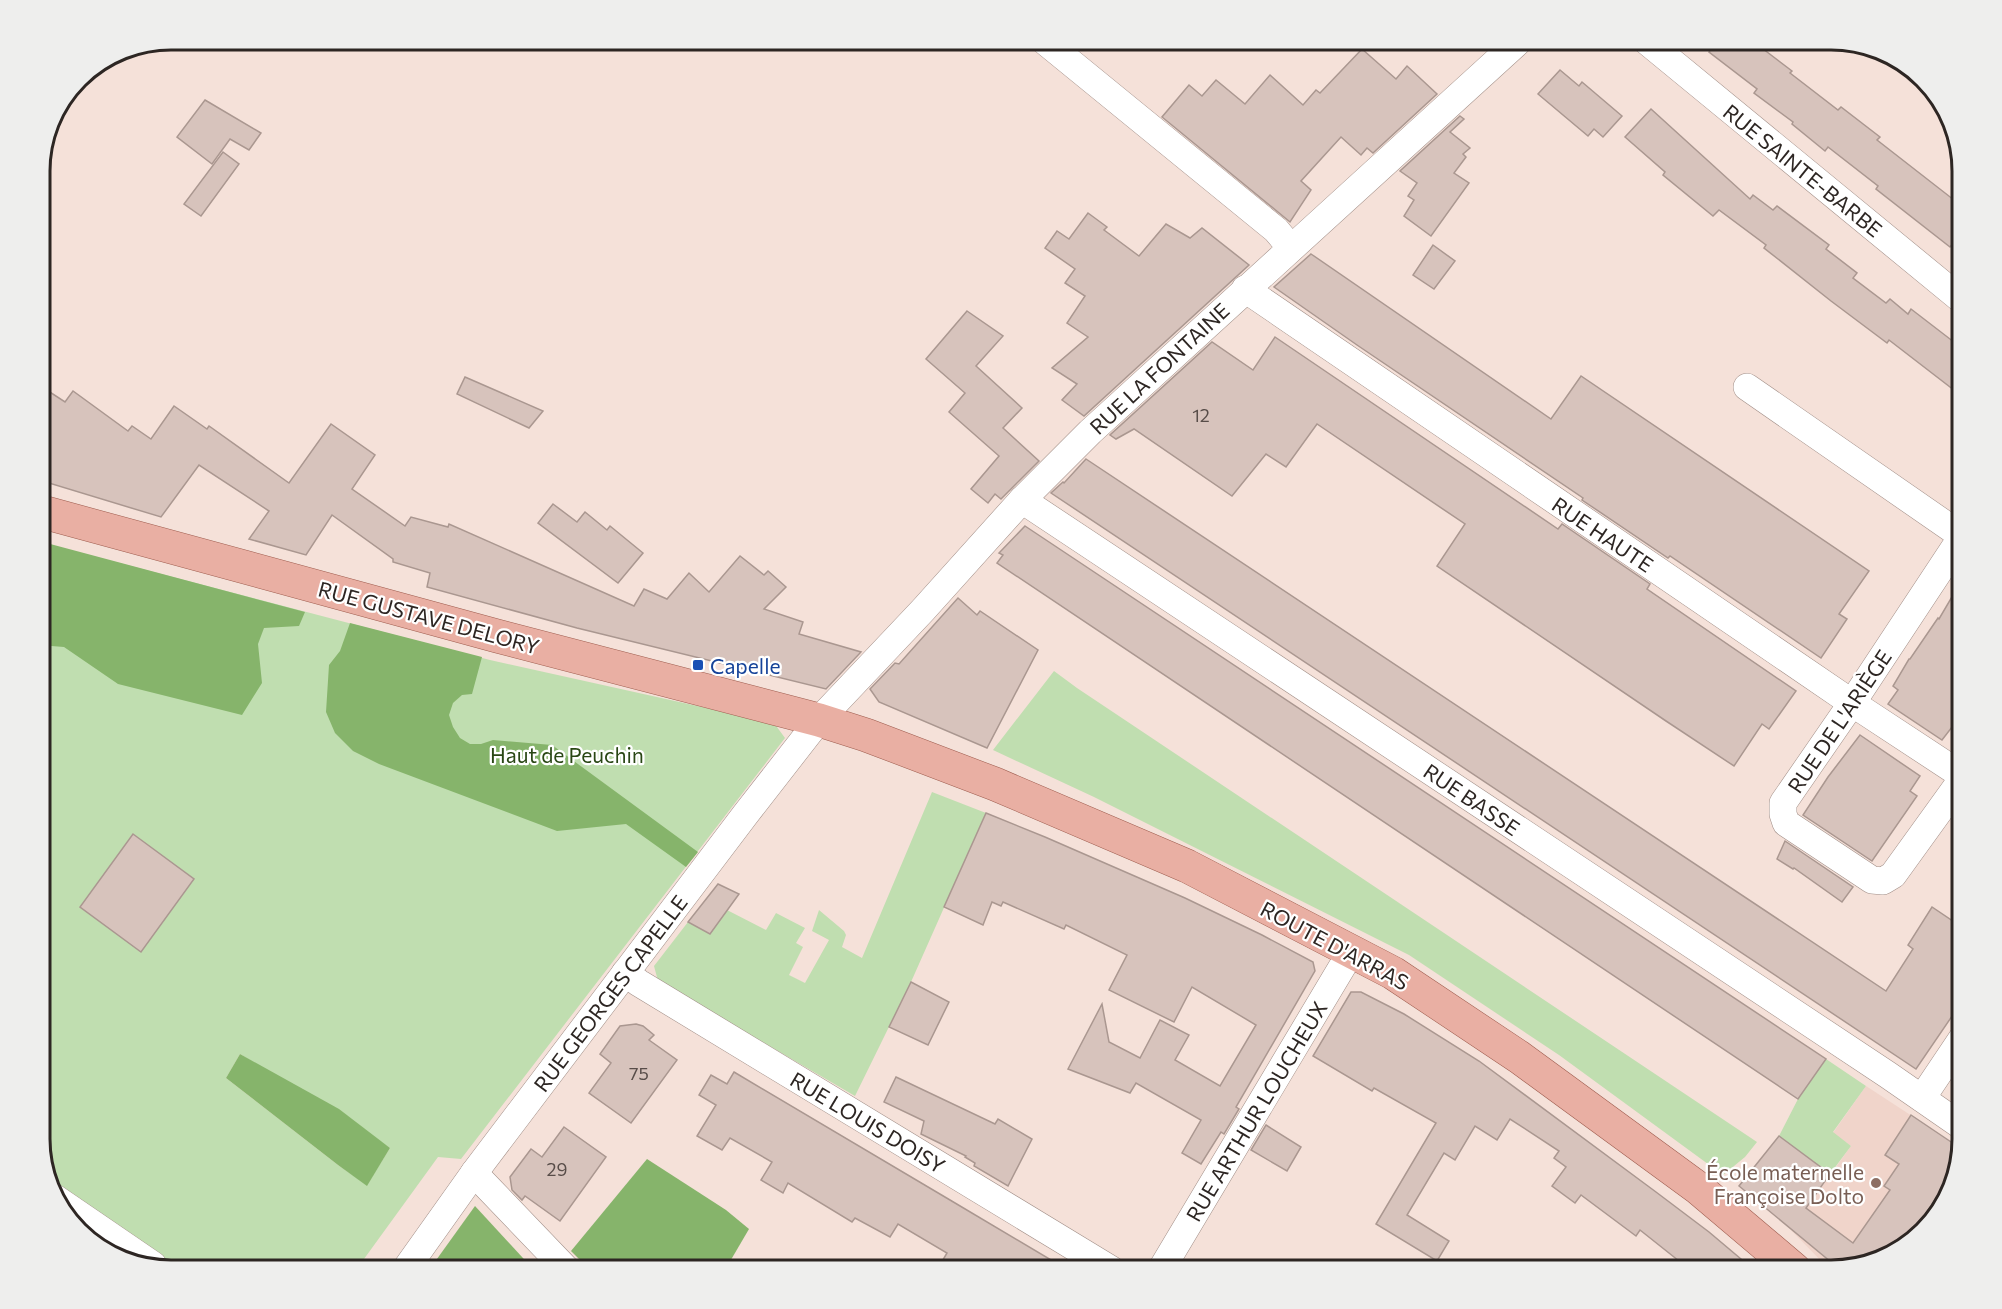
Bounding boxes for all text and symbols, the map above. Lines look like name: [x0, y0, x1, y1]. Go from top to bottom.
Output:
street label: RUE SAINTE-BARBE: [1719, 98, 1887, 242]
street label: RUE LA FONTAINE: [1084, 297, 1234, 439]
house number: 12: [1192, 404, 1210, 426]
street label: RUE HAUTE: [1548, 491, 1658, 577]
street label: RUE GUSTAVE DELORY: [316, 575, 542, 659]
street label: RUE DE L'ARIÈGE: [1782, 645, 1896, 797]
place label: Capelle: [710, 653, 781, 678]
marker: Capelle: [691, 658, 705, 672]
park label: Haut de Peuchin: [490, 742, 644, 767]
street label: RUE BASSE: [1419, 758, 1525, 840]
street label: RUE GEORGES CAPELLE: [528, 890, 692, 1096]
street label: ROUTE D'ARRAS: [1257, 895, 1413, 995]
street label: RUE ARTHUR LOUCHEUX: [1180, 996, 1332, 1226]
house number: 75: [629, 1062, 649, 1084]
street label: RUE LOUIS DOISY: [786, 1066, 950, 1178]
house number: 29: [547, 1158, 567, 1180]
place label: École maternelle Françoise Dolto: [1706, 1159, 1864, 1208]
marker: École maternelle Françoise Dolto: [1869, 1176, 1883, 1190]

